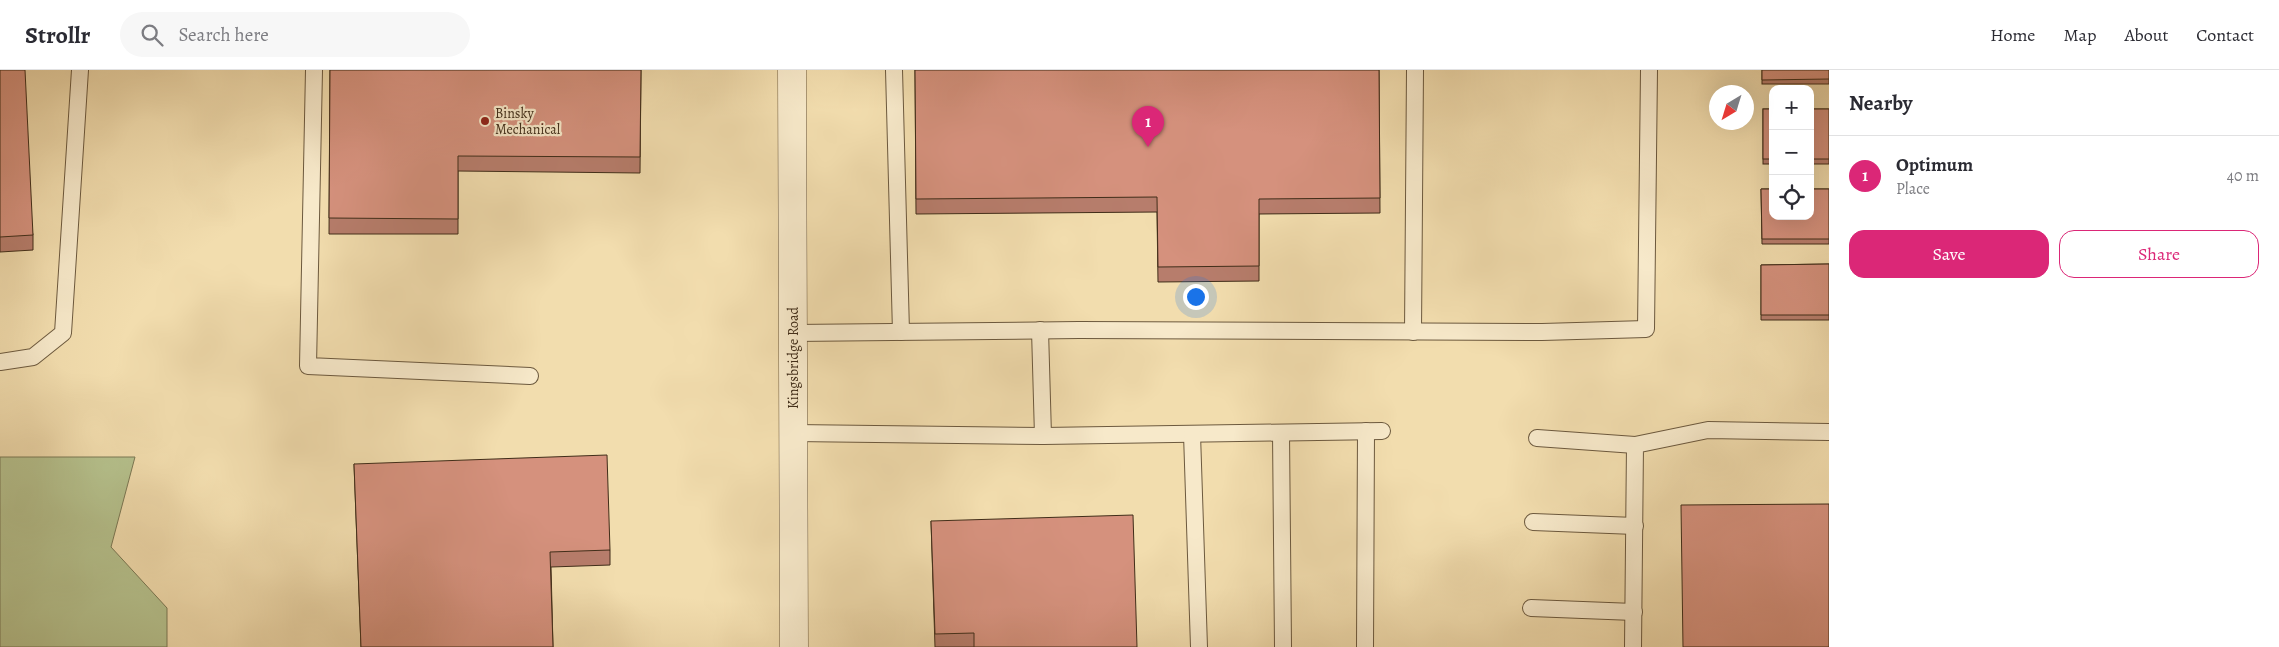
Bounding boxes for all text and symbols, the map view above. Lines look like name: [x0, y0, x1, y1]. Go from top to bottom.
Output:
search box: [120, 12, 470, 57]
text: Strollr: [25, 19, 90, 51]
icon: search: [138, 21, 166, 49]
text: Search here: [178, 22, 269, 48]
text: Home: [1990, 23, 2035, 47]
text: Map: [2063, 23, 2096, 47]
text: About: [2124, 23, 2168, 47]
text: Contact: [2196, 23, 2254, 47]
north arrow: [1709, 85, 1754, 130]
map controls: [1769, 85, 1814, 220]
button: +: [1769, 85, 1814, 130]
text: Nearby: [1849, 89, 1912, 117]
place label: Binsky Mechanical: [495, 104, 561, 139]
pin: 1: [1132, 106, 1164, 147]
marker: Binsky Mechanical: [479, 115, 491, 127]
button: −: [1769, 130, 1814, 175]
text: Optimum: [1896, 152, 1973, 178]
text: 1: [1862, 165, 1868, 187]
text: 40 m: [2227, 165, 2259, 187]
button: locate: [1769, 175, 1814, 220]
text: Place: [1896, 178, 1930, 200]
button: Save: [1849, 230, 2049, 278]
button: Share: [2059, 230, 2259, 278]
your location: [1183, 284, 1209, 310]
street label: Kingsbridge Road: [784, 306, 803, 409]

